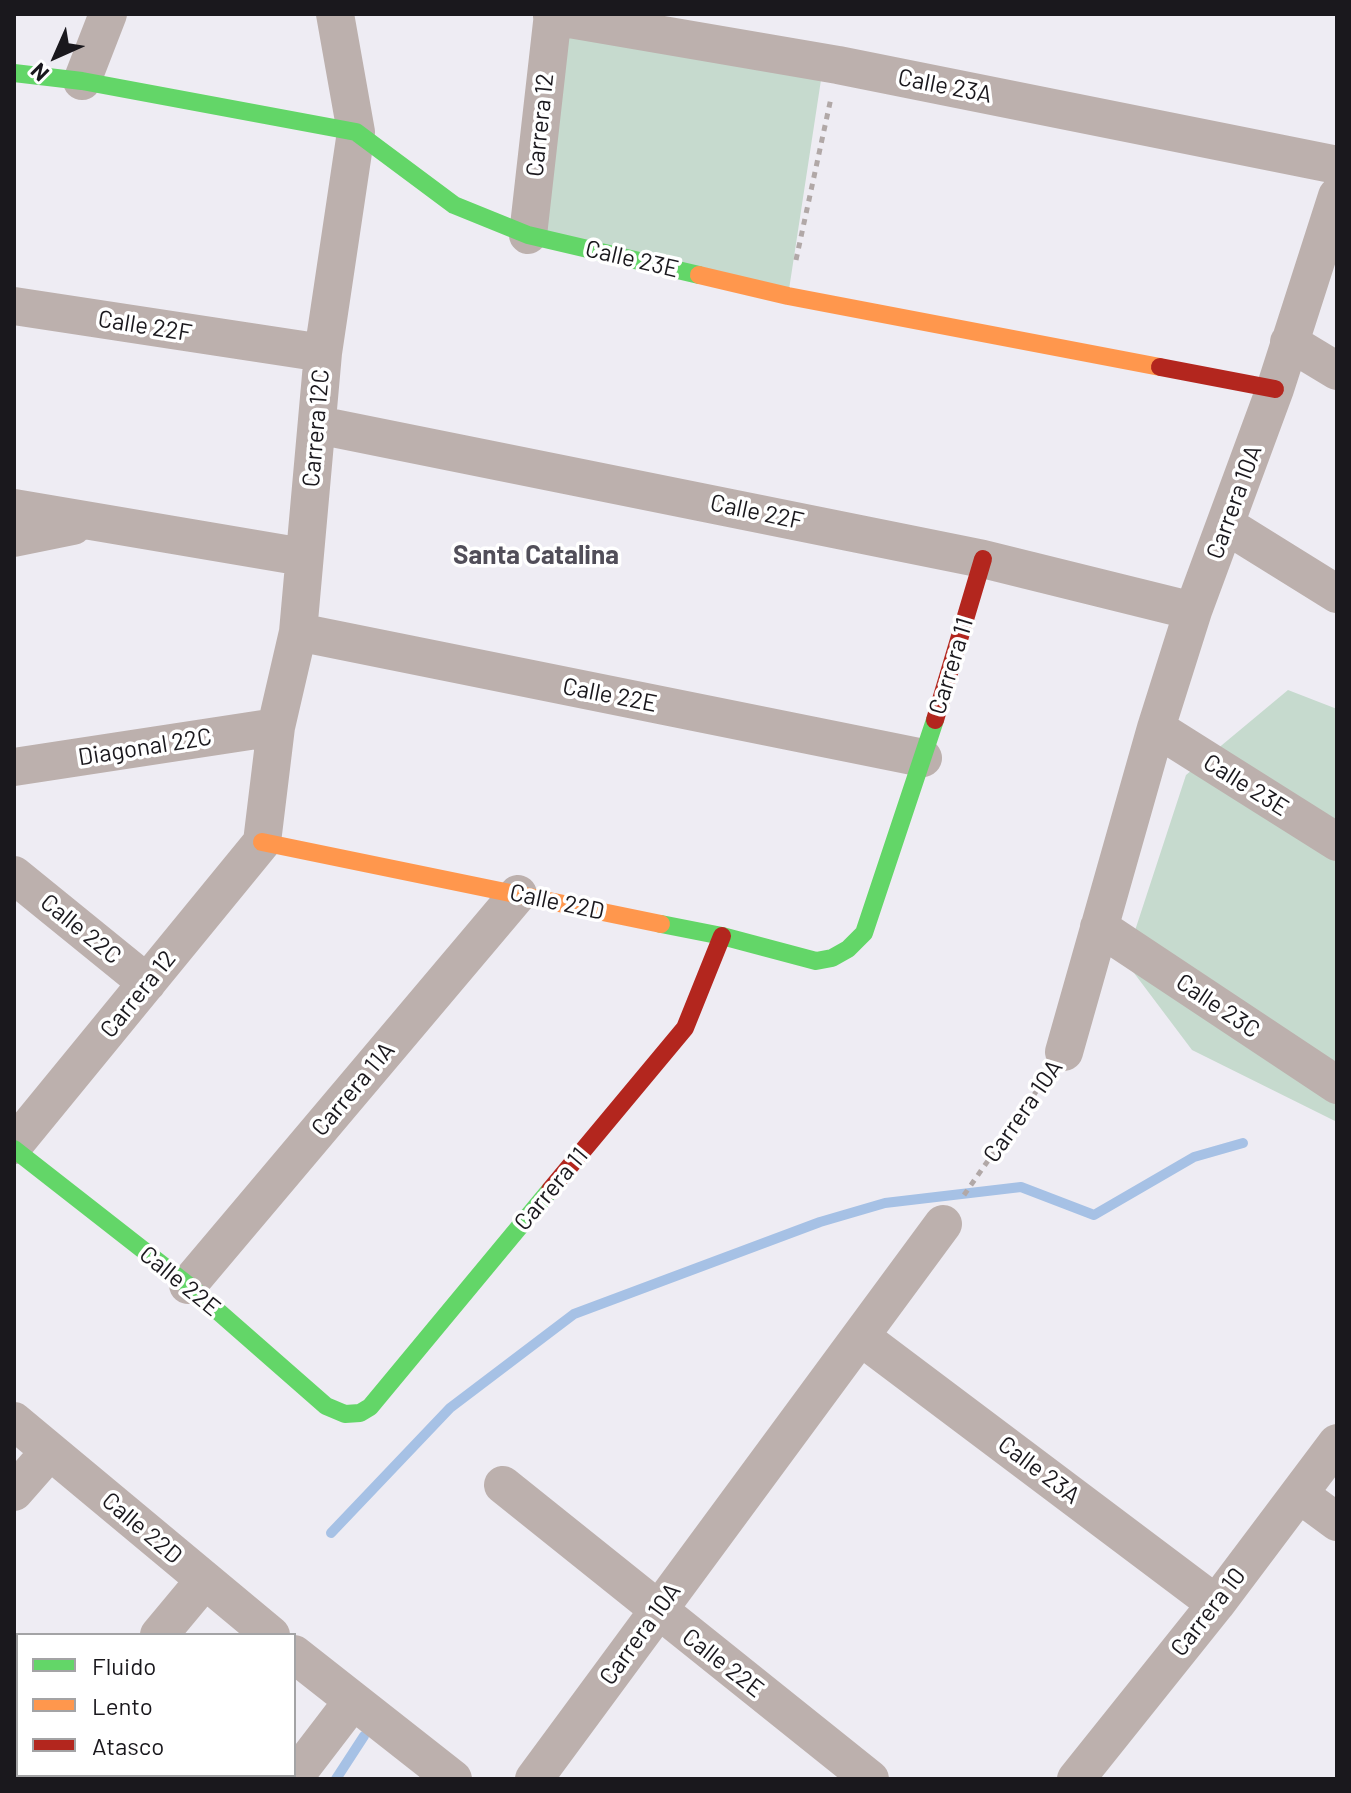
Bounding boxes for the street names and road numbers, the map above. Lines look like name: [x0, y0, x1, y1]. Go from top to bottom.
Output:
street label: Calle 23A: [896, 63, 994, 109]
street label: Carrera 12: [520, 72, 560, 178]
street label: Calle 23E: [583, 234, 681, 284]
street label: Calle 22F: [96, 304, 194, 348]
street label: Carrera 12C: [296, 368, 336, 488]
street label: Carrera 10A: [1200, 441, 1268, 563]
street label: Calle 22F: [708, 488, 806, 536]
street label: Carrera 11: [923, 614, 979, 718]
street label: Calle 22E: [560, 672, 660, 718]
street label: Diagonal 22C: [76, 722, 214, 772]
street label: Calle 23E: [1198, 748, 1294, 822]
street label: Calle 22D: [507, 878, 607, 926]
street label: Calle 22C: [35, 888, 127, 970]
street label: Carrera 12: [94, 945, 182, 1043]
street label: Calle 23C: [1171, 968, 1265, 1044]
street label: Carrera 11A: [305, 1036, 401, 1142]
street label: Carrera 10A: [977, 1054, 1069, 1168]
street label: Carrera 11: [508, 1142, 594, 1236]
street label: Calle 22E: [134, 1240, 226, 1322]
street label: Calle 23A: [992, 1430, 1086, 1510]
street label: Calle 22D: [96, 1486, 188, 1570]
street label: Carrera 10: [1164, 1562, 1252, 1662]
street label: Carrera 10A: [593, 1577, 687, 1691]
street label: Calle 22E: [676, 1622, 770, 1704]

